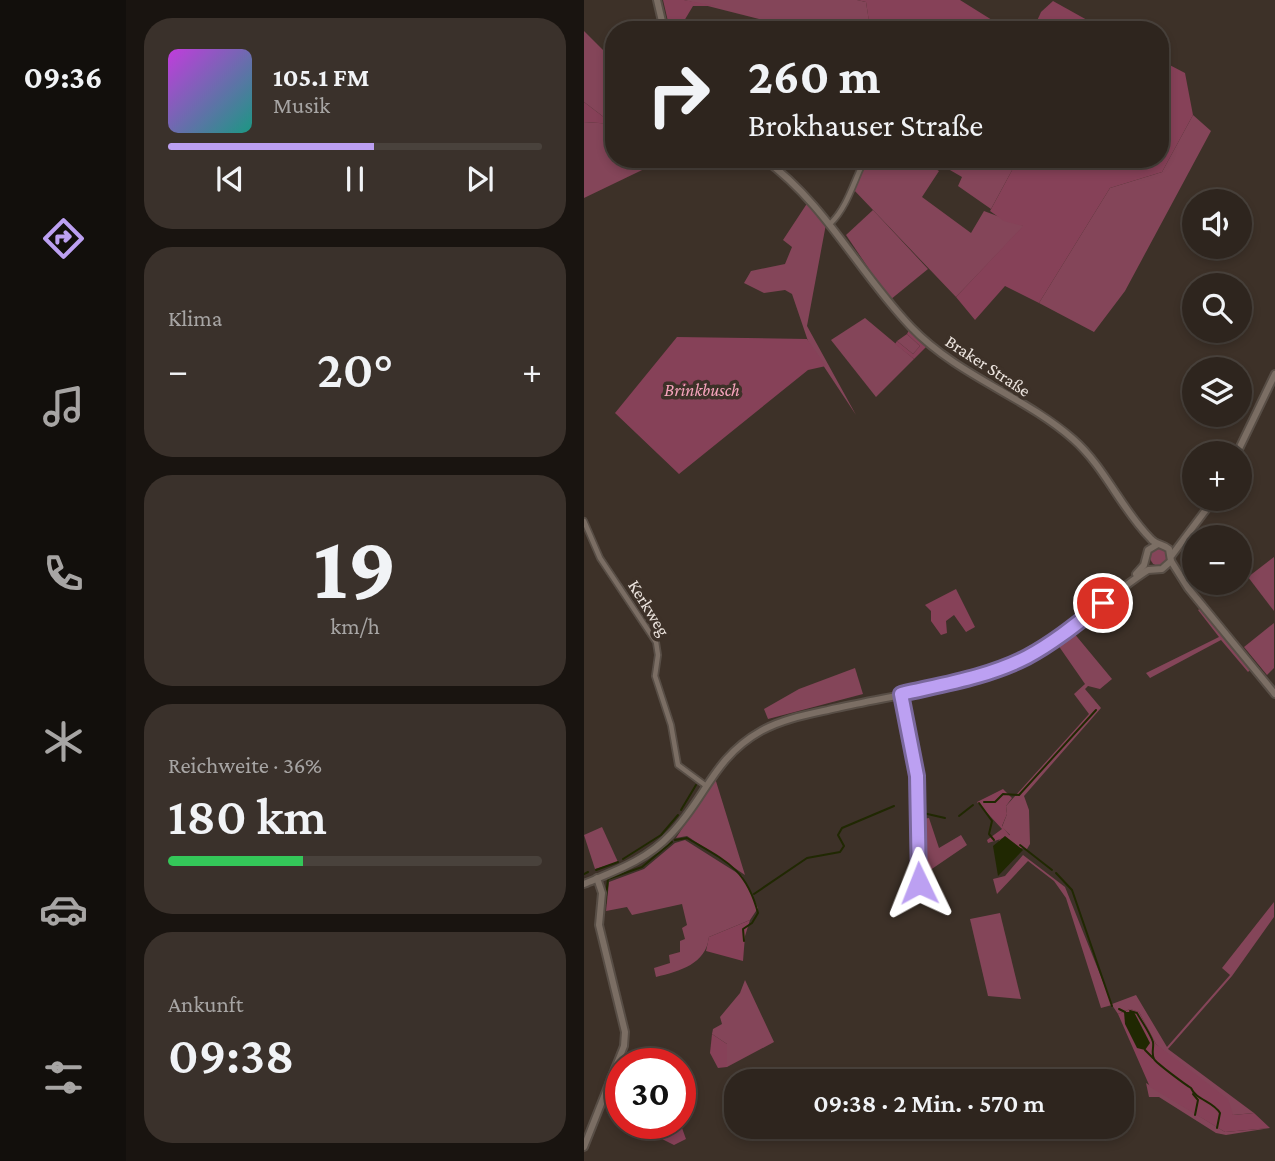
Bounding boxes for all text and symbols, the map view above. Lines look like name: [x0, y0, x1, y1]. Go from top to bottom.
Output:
icon: right: [633, 49, 724, 140]
text: 260 m: [748, 49, 880, 104]
text: 09:36: [24, 59, 102, 95]
text: 105.1 FM: [273, 63, 369, 92]
text: Musik: [273, 92, 330, 118]
text: Brokhauser Straße: [748, 107, 983, 143]
icon: previous: [211, 160, 249, 198]
icon: pause: [336, 160, 374, 198]
icon: next: [461, 160, 499, 198]
map controls: [1182, 189, 1252, 595]
button: sound: [1182, 189, 1252, 259]
icon: directions: [39, 214, 88, 263]
button: search: [1182, 273, 1252, 343]
text: Klima: [168, 305, 222, 331]
street label: Braker Straße: [942, 331, 1034, 401]
text: 20°: [317, 340, 393, 398]
text: −: [168, 349, 188, 391]
text: +: [522, 349, 542, 391]
button: layers: [1182, 357, 1252, 427]
park label: Brinkbusch: [664, 380, 740, 400]
icon: music: [39, 382, 88, 431]
button: +: [1182, 441, 1252, 511]
text: 19: [313, 516, 397, 618]
button: −: [1182, 525, 1252, 595]
icon: phone: [39, 549, 88, 598]
pin: [1073, 573, 1133, 633]
street label: Kerkweg: [624, 576, 674, 640]
icon: arrive: [1084, 584, 1122, 622]
text: km/h: [330, 613, 380, 639]
icon: climate: [39, 717, 88, 766]
text: Reichweite · 36%: [168, 752, 322, 778]
text: 180 km: [168, 787, 327, 845]
position arrow: [882, 846, 956, 920]
icon: car: [39, 885, 88, 934]
text: Ankunft: [168, 991, 243, 1017]
text: 09:38: [168, 1026, 294, 1084]
speed limit sign: 30: [605, 1048, 696, 1139]
icon: filters: [39, 1053, 88, 1102]
text: 09:38 · 2 Min. · 570 m: [813, 1089, 1045, 1118]

